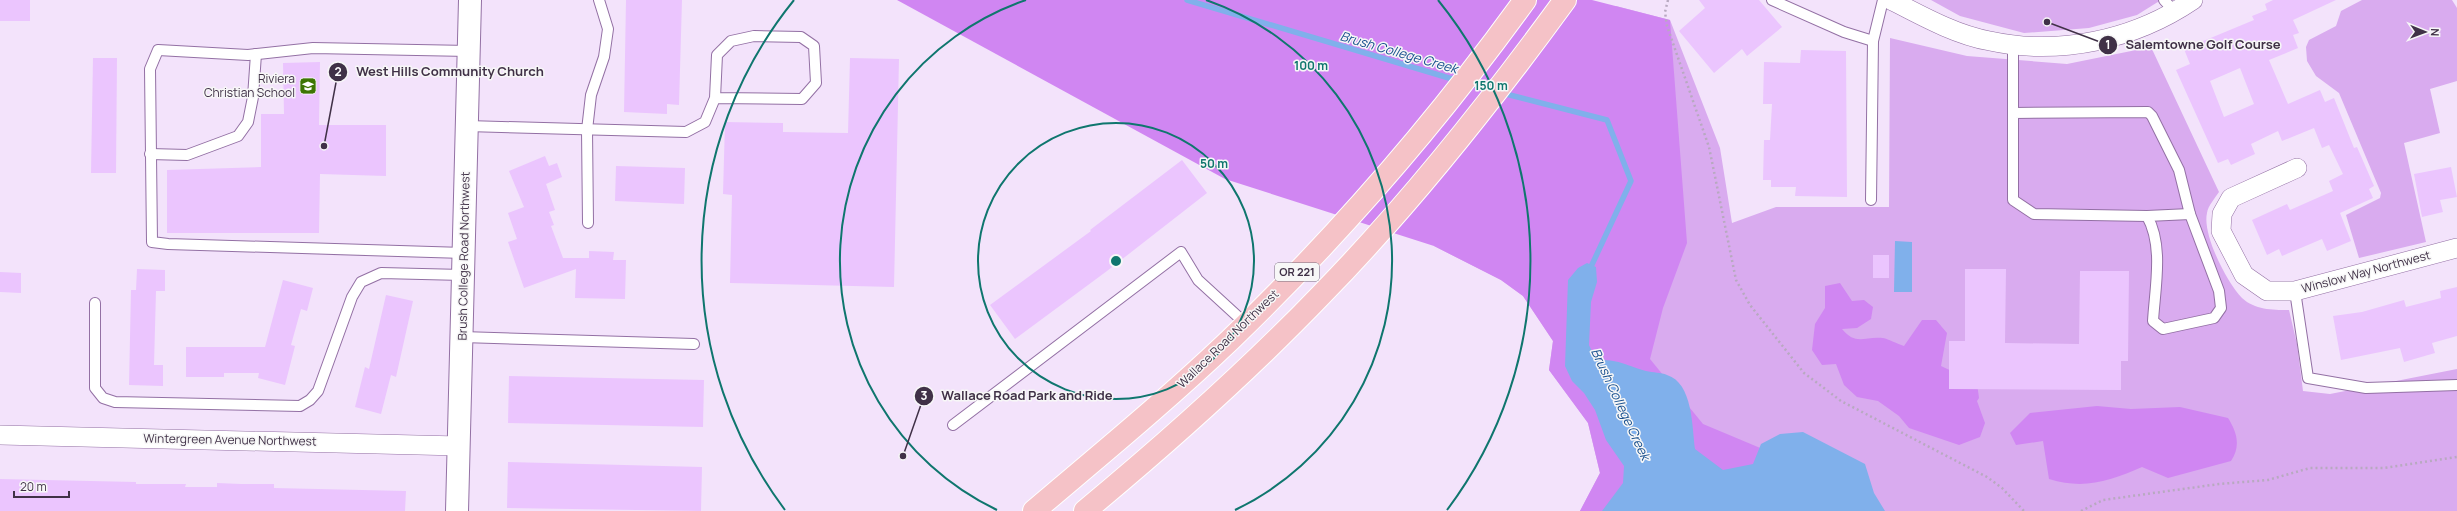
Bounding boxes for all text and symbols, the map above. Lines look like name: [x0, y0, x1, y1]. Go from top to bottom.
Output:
north arrow: [2405, 12, 2445, 52]
water label: Brush College Creek: [1338, 27, 1462, 78]
text: N: [2428, 28, 2443, 36]
callout: Salemtowne Golf Course: [2098, 32, 2289, 57]
text: Salemtowne Golf Course: [2125, 35, 2281, 53]
text: 1: [2105, 36, 2111, 53]
text: 100 m: [1294, 57, 1328, 74]
callout: West Hills Community Church: [328, 59, 551, 84]
text: West Hills Community Church: [356, 62, 544, 80]
text: 2: [334, 63, 342, 80]
place label: Riviera Christian School: [204, 70, 295, 101]
school or university icon: Riviera Christian School: [298, 76, 318, 96]
text: 150 m: [1474, 77, 1508, 94]
text: 50 m: [1200, 155, 1228, 172]
street label: Brush College Road Northwest: [454, 171, 473, 341]
street label: Winslow Way Northwest: [2299, 246, 2432, 297]
centre of rings: [1109, 254, 1123, 268]
road number: OR 221: [1275, 263, 1319, 281]
street label: Wallace Road Northwest: [1173, 286, 1282, 392]
water label: Brush College Creek: [1587, 345, 1656, 465]
callout: Wallace Road Park and Ride: [914, 383, 1121, 408]
text: Wallace Road Park and Ride: [941, 386, 1113, 404]
text: 3: [921, 387, 928, 404]
street label: Wintergreen Avenue Northwest: [143, 429, 317, 450]
scale bar: [14, 473, 69, 499]
text: 20 m: [20, 478, 47, 495]

